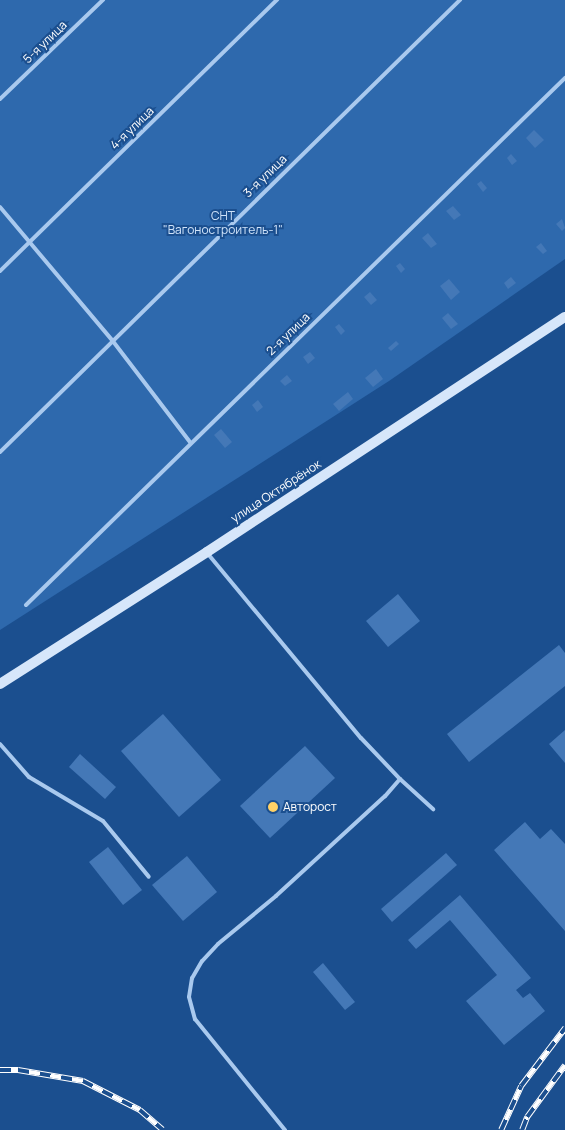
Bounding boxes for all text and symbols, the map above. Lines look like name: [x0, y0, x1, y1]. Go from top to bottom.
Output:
street label: 5-я улица: [20, 18, 70, 66]
street label: 4-я улица: [107, 104, 157, 152]
street label: 3-я улица: [240, 152, 290, 200]
park label: СНТ "Вагоностроитель-1": [163, 209, 283, 237]
street label: 2-я улица: [263, 310, 313, 358]
street label: улица Октябрёнок: [228, 456, 324, 526]
place label: Авторост: [283, 800, 337, 814]
marker: Авторост: [267, 801, 279, 813]

